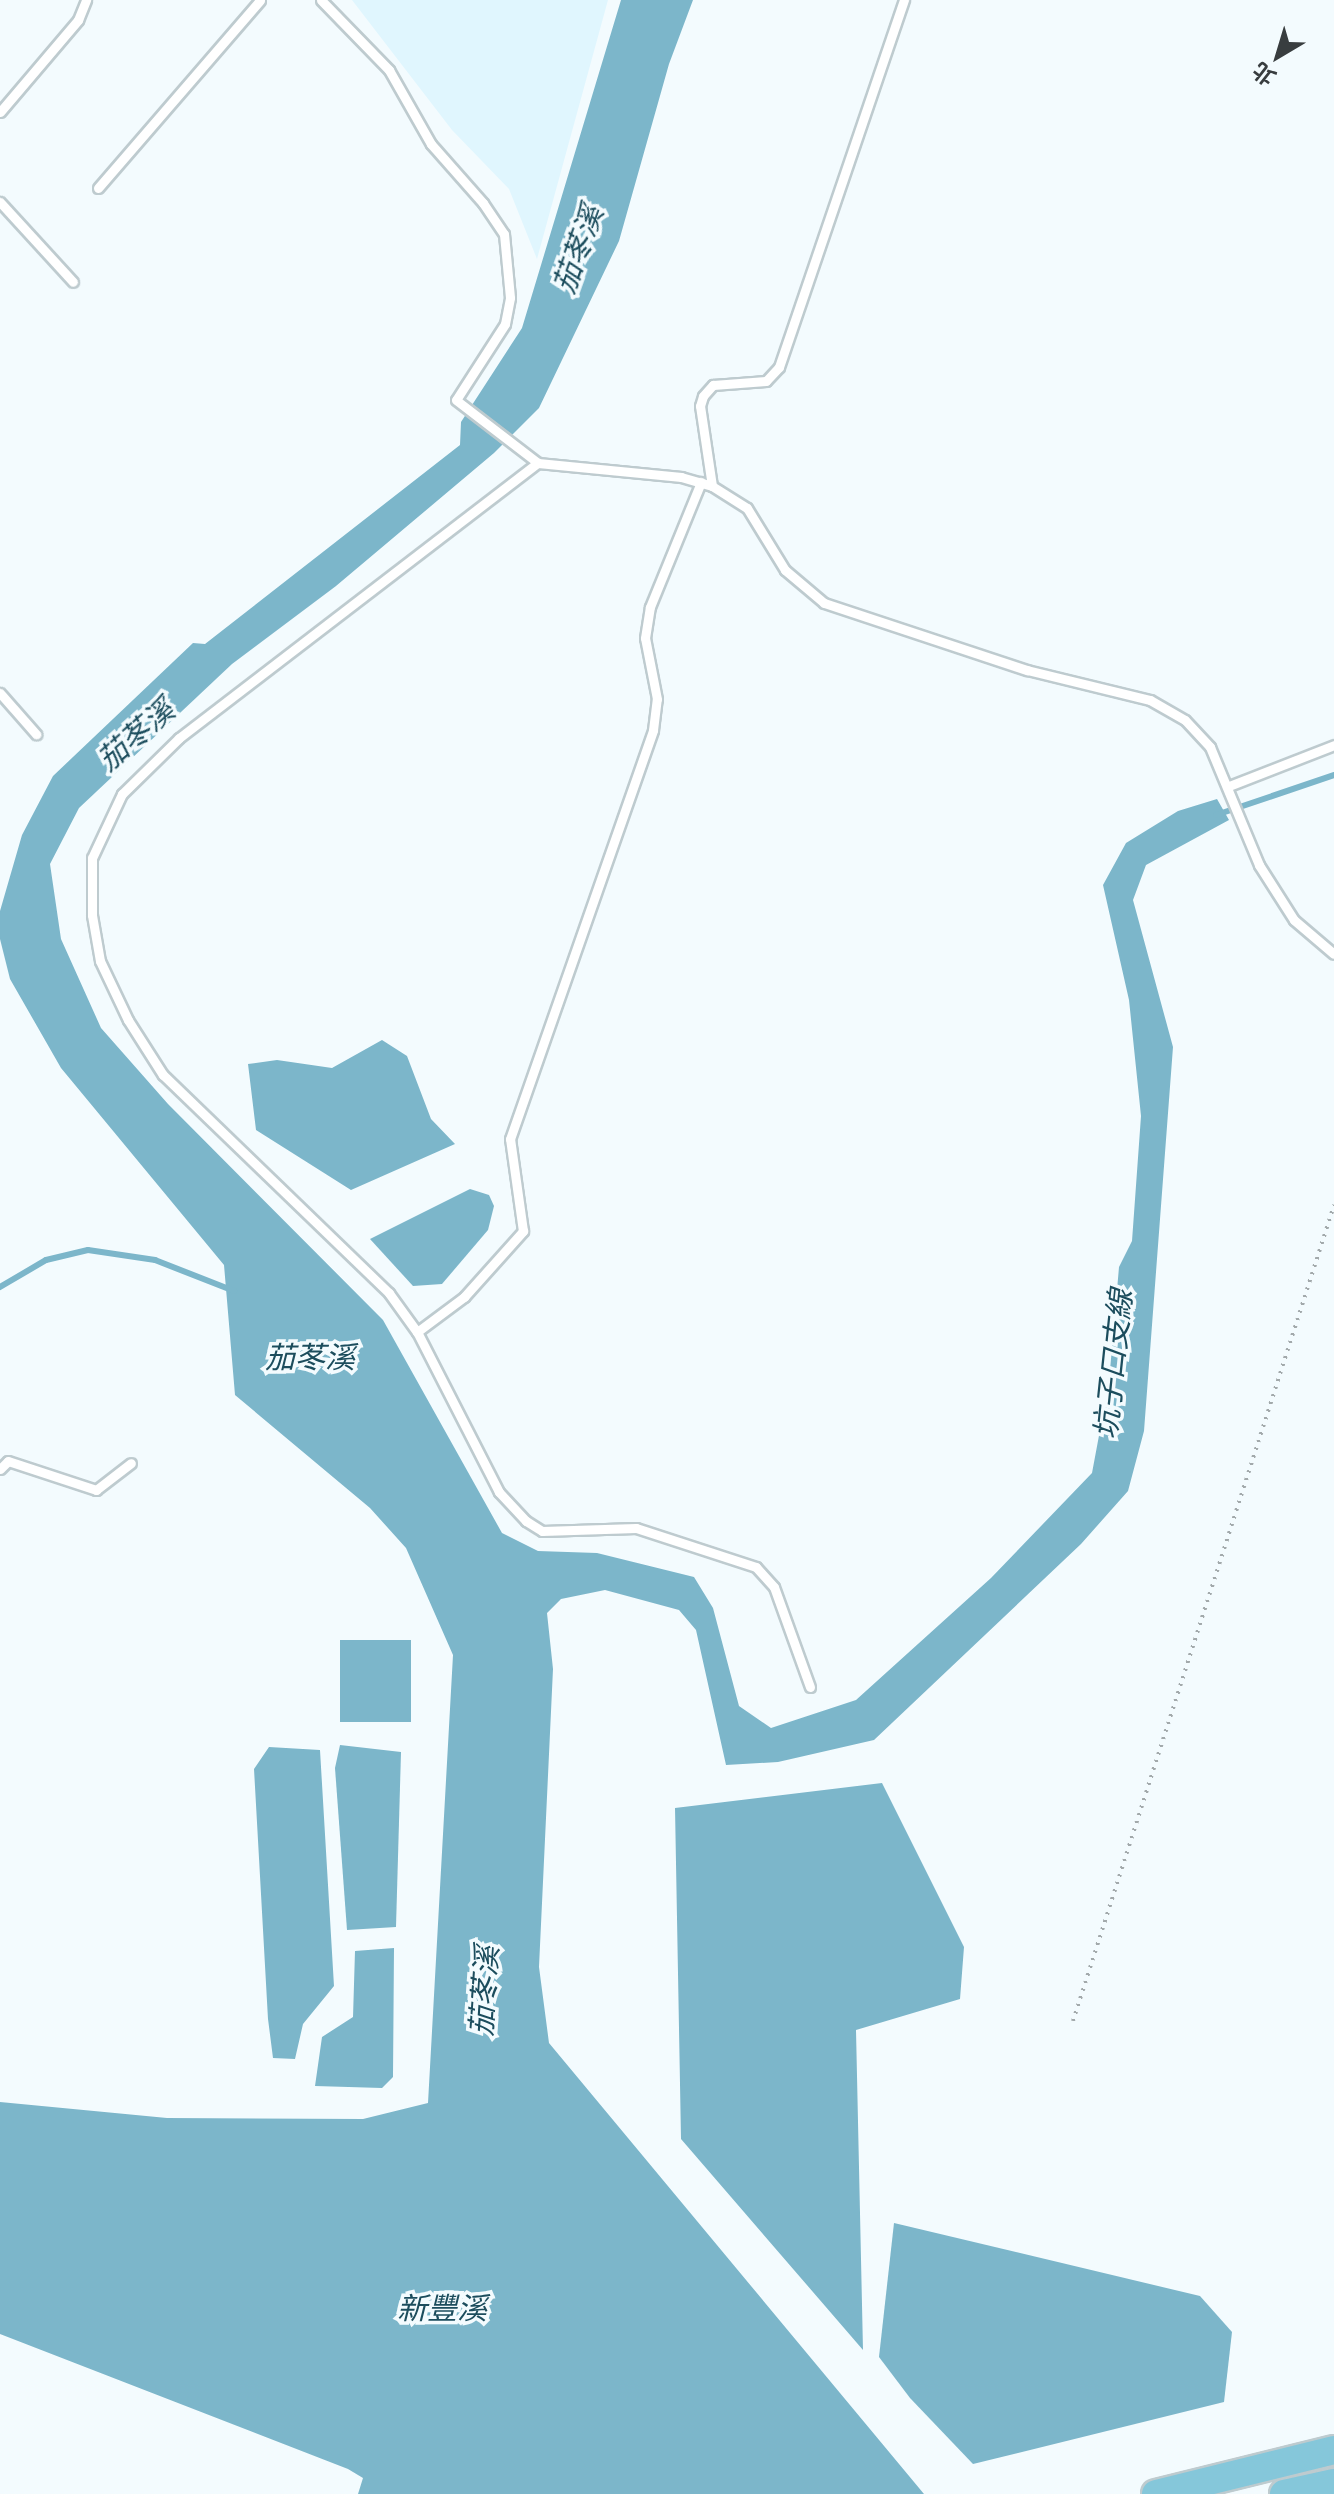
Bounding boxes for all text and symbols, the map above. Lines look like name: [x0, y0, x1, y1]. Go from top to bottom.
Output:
north arrow: [1238, 16, 1318, 96]
text: 北: [1247, 58, 1280, 92]
water label: 茄苳溪: [545, 201, 609, 297]
water label: 茄苳溪: [89, 691, 181, 777]
water label: 坑子口支線: [1086, 1288, 1138, 1440]
water label: 茄苳溪: [265, 1338, 355, 1374]
water label: 茄苳溪: [462, 1945, 504, 2037]
water label: 新豐溪: [397, 2289, 487, 2325]

